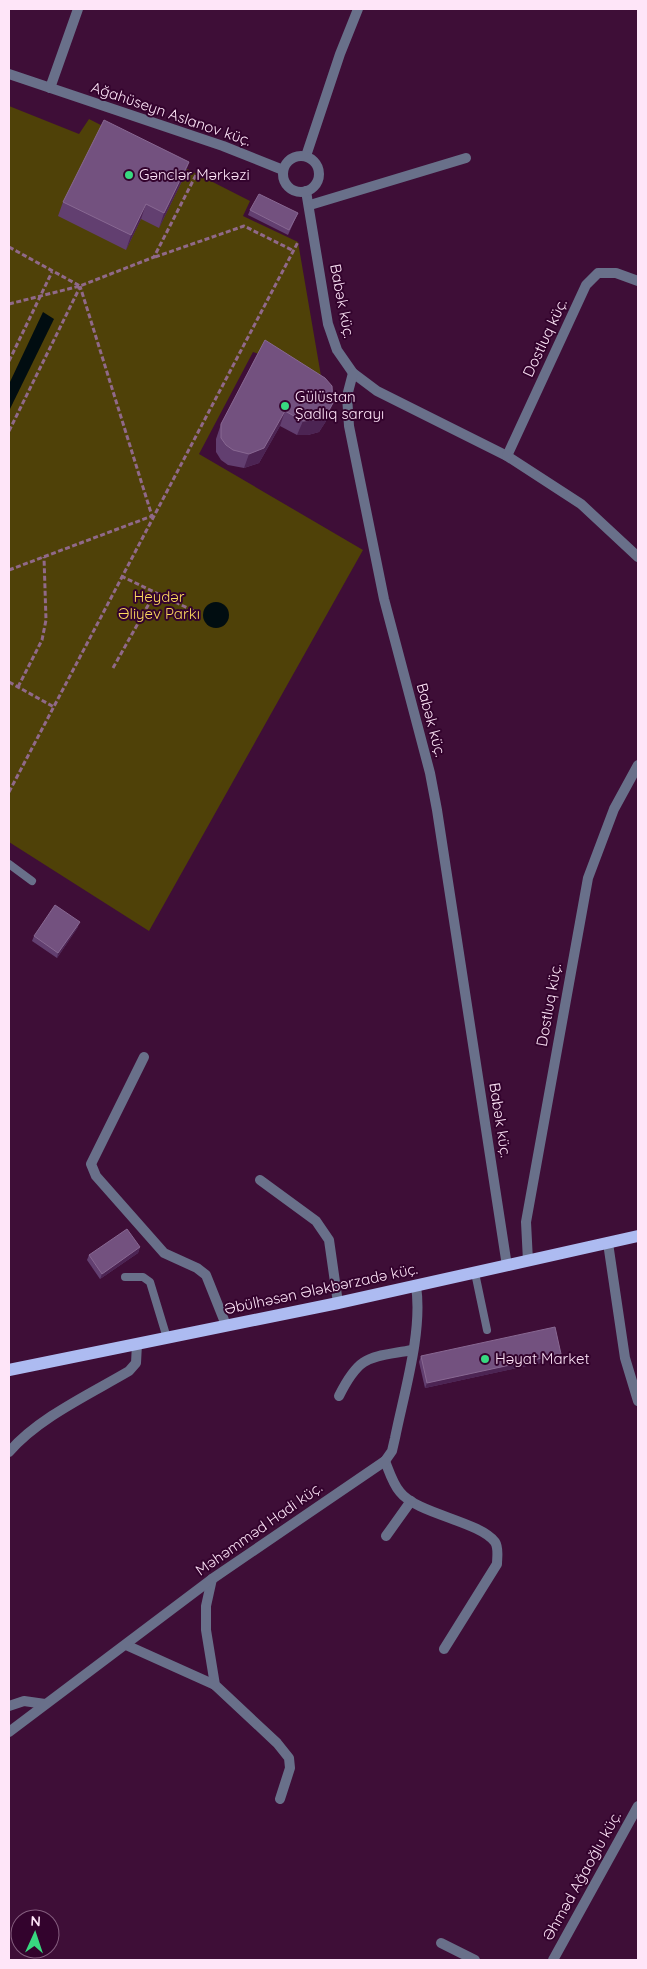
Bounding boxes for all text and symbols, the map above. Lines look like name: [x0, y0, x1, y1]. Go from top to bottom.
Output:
street label: Ağahüseyn Aslanov küç.: [89, 77, 254, 150]
place label: Gənclər Mərkəzi: [139, 165, 250, 184]
marker: Gənclər Mərkəzi: [123, 169, 135, 181]
street label: Babək küç.: [326, 262, 359, 340]
street label: Dostluq küç.: [518, 296, 571, 380]
place label: Gülüstan Şadlıq sarayı: [295, 387, 384, 423]
marker: Gülüstan Şadlıq sarayı: [279, 400, 291, 412]
park label: Heydər Əliyev Parkı: [118, 587, 200, 623]
street label: Babək küç.: [413, 681, 450, 759]
street label: Dostluq küç.: [532, 962, 565, 1048]
street label: Babək küç.: [485, 1081, 516, 1159]
street label: Əbülhəsən Ələkbərzadə küç.: [222, 1259, 419, 1318]
place label: Həyat Market: [495, 1349, 590, 1368]
marker: Həyat Market: [479, 1353, 491, 1365]
street label: Məhəmməd Hadi küç.: [192, 1478, 326, 1579]
street label: Əhməd Ağaoğlu küç.: [538, 1808, 625, 1944]
north arrow: [10, 1909, 60, 1959]
text: N: [30, 1912, 41, 1930]

